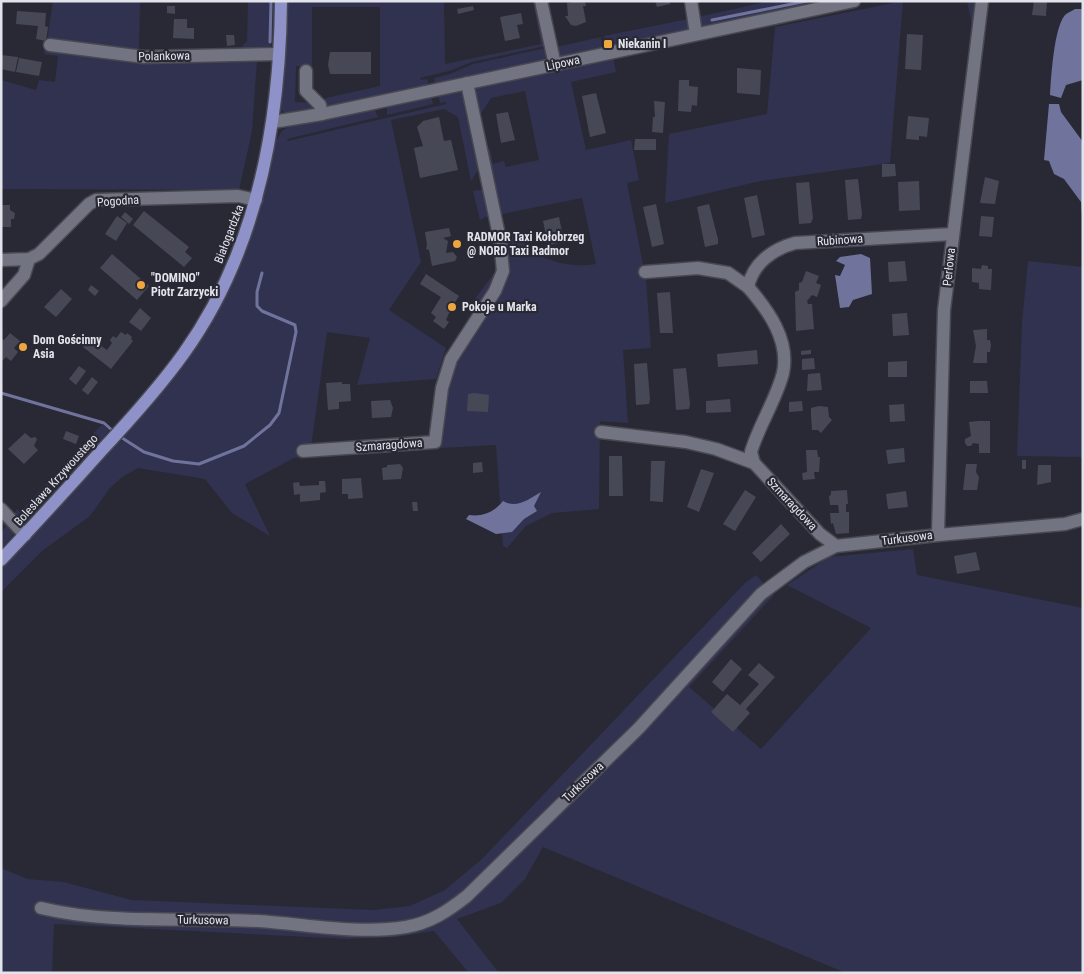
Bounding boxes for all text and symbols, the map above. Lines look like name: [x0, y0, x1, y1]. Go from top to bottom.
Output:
place label: Niekanin I: [618, 37, 666, 51]
marker: Niekanin I: [602, 38, 614, 50]
street label: Polankowa: [138, 49, 190, 63]
street label: Lipowa: [545, 53, 581, 73]
street label: Pogodna: [97, 193, 140, 209]
street label: Białogardzka: [211, 202, 247, 265]
place label: RADMOR Taxi Kołobrzeg @ NORD Taxi Radmor: [467, 230, 584, 258]
street label: Rubinowa: [816, 231, 864, 249]
marker: RADMOR Taxi Kołobrzeg @ NORD Taxi Radmor: [451, 238, 463, 250]
street label: Perłowa: [940, 247, 958, 287]
place label: "DOMINO" Piotr Zarzycki: [151, 271, 218, 299]
marker: "DOMINO" Piotr Zarzycki: [135, 279, 147, 291]
place label: Pokoje u Marka: [462, 300, 537, 314]
marker: Pokoje u Marka: [446, 301, 458, 313]
place label: Dom Gościnny Asia: [33, 333, 102, 361]
marker: Dom Gościnny Asia: [17, 341, 29, 353]
street label: Bolesława Krzywoustego: [11, 431, 101, 529]
street label: Szmaragdowa: [355, 436, 423, 454]
street label: Szmaragdowa: [764, 475, 820, 533]
street label: Turkusowa: [881, 528, 934, 548]
street label: Turkusowa: [560, 759, 607, 805]
street label: Turkusowa: [177, 913, 229, 927]

